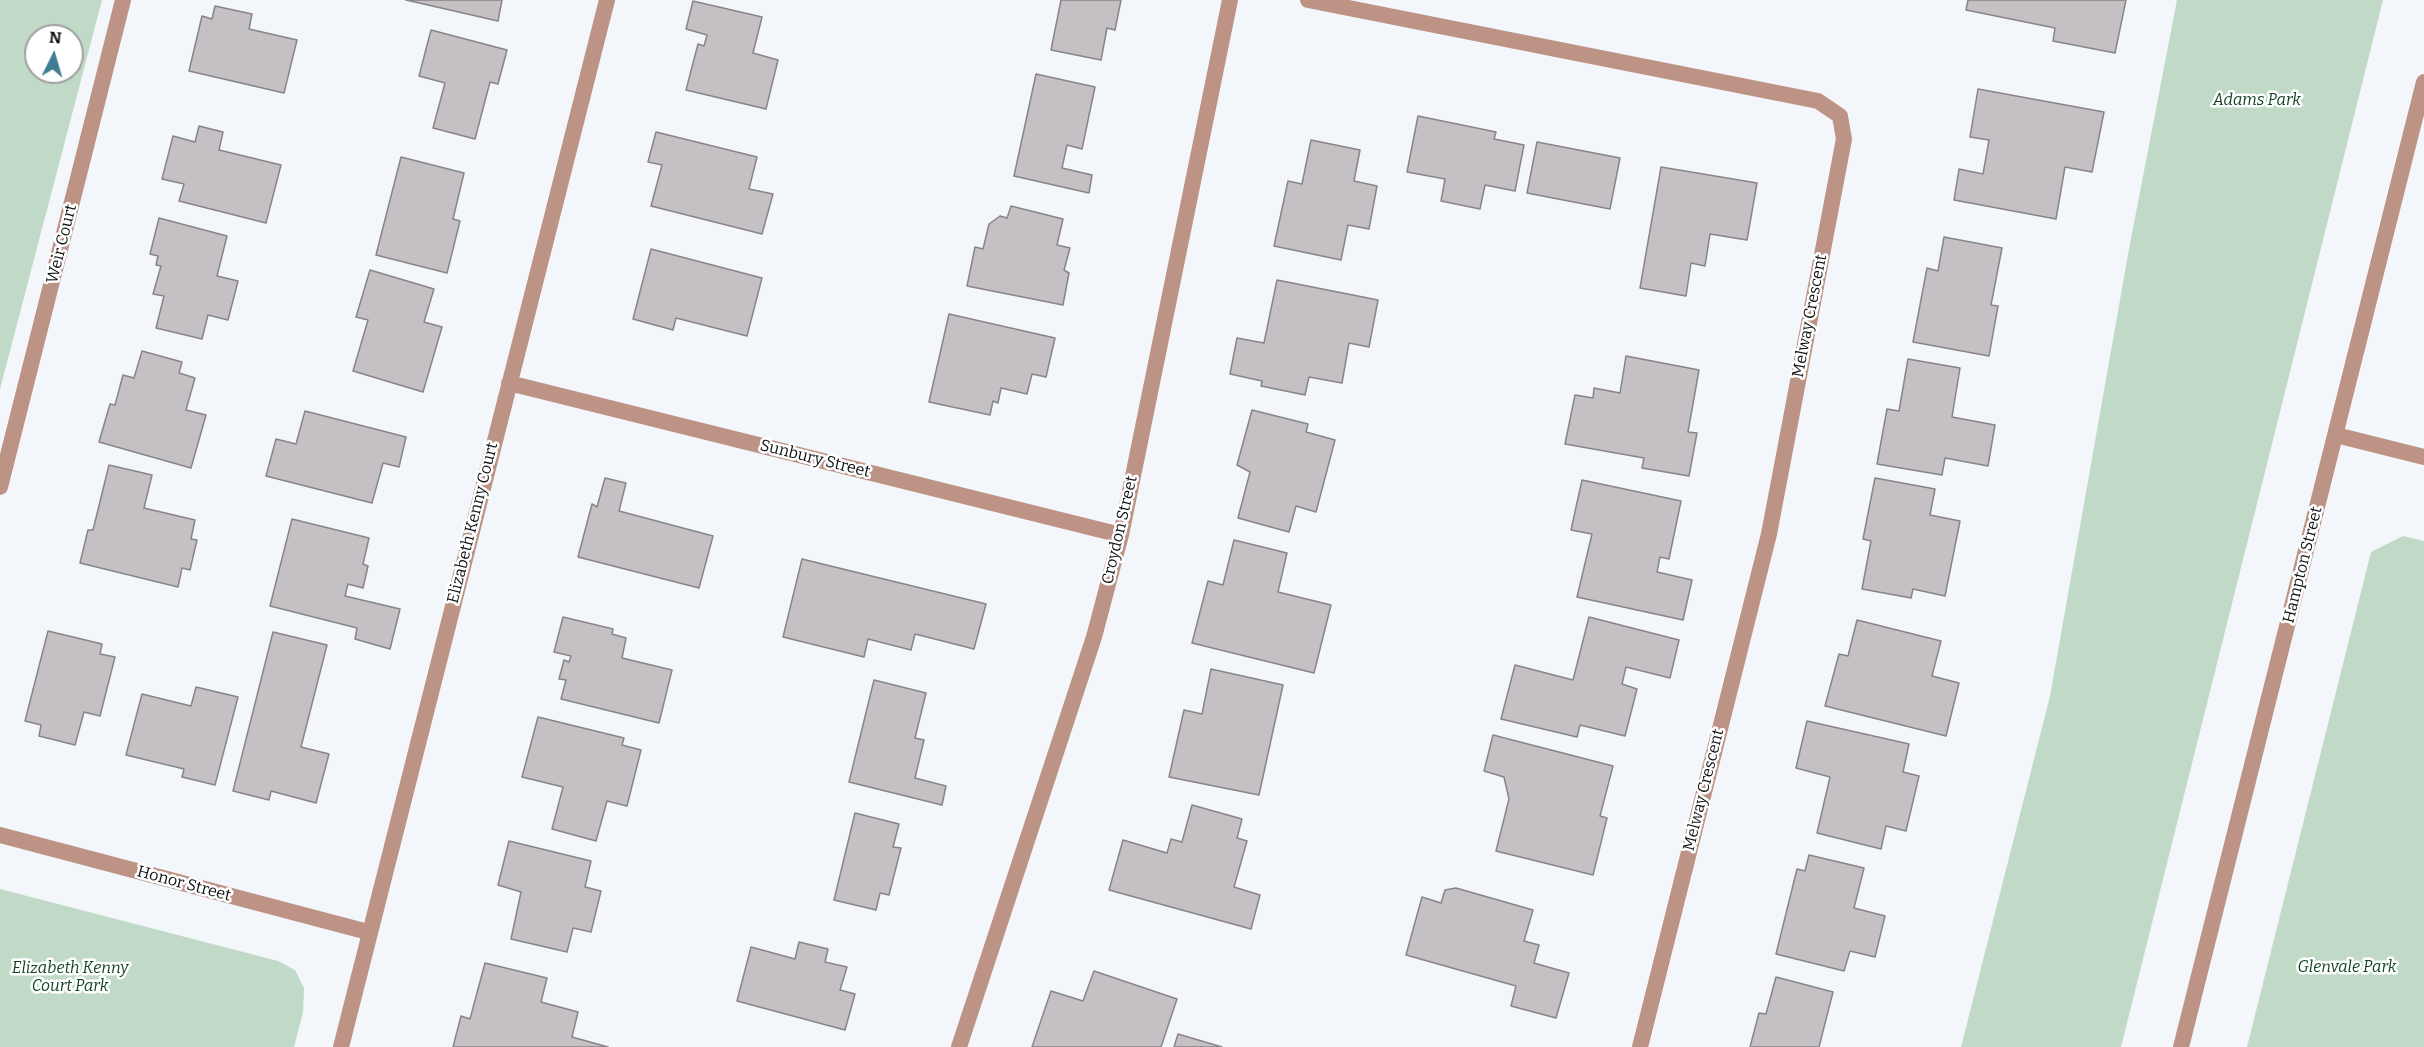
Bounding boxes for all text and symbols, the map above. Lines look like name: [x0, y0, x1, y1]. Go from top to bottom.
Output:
north arrow: [24, 24, 84, 84]
text: N: [48, 28, 62, 48]
park label: Adams Park: [2213, 91, 2301, 111]
street label: Weir Court: [43, 202, 81, 286]
street label: Melway Crescent: [1789, 253, 1831, 379]
street label: Sunbury Street: [758, 436, 872, 482]
street label: Elizabeth Kenny Court: [444, 440, 502, 606]
street label: Croydon Street: [1098, 474, 1142, 586]
street label: Hampton Street: [2279, 505, 2327, 625]
street label: Melway Crescent: [1680, 727, 1728, 853]
street label: Honor Street: [135, 862, 233, 906]
park label: Glenvale Park: [2298, 958, 2396, 978]
park label: Elizabeth Kenny Court Park: [12, 959, 128, 997]

